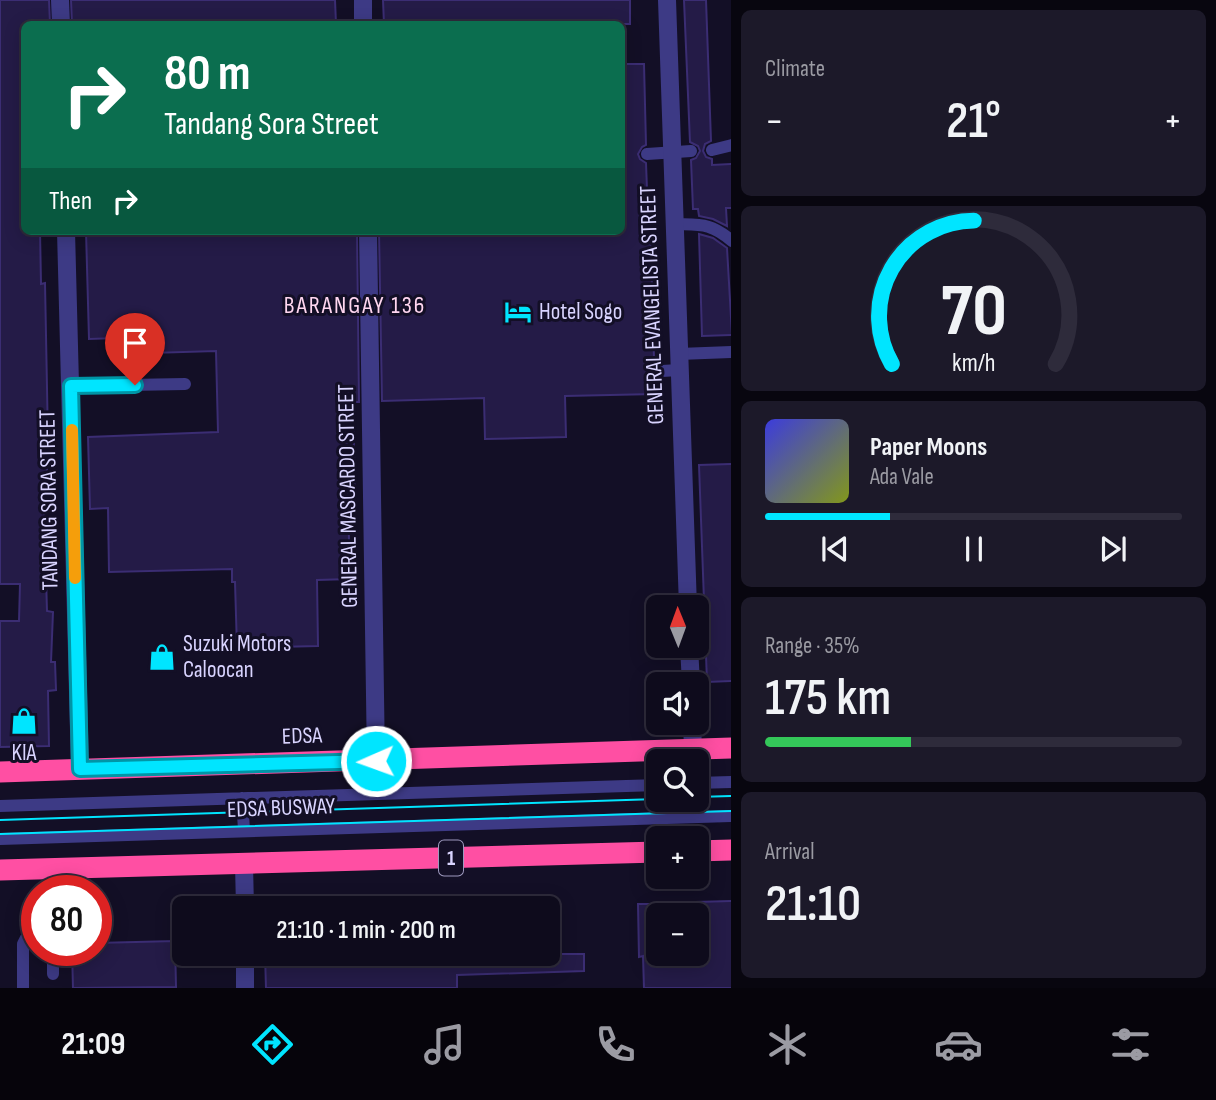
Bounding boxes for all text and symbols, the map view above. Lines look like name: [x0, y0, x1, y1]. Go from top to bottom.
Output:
text: 80 m: [164, 45, 251, 104]
icon: right: [49, 49, 140, 140]
text: Climate: [765, 55, 825, 83]
text: 21°: [946, 90, 1001, 153]
text: −: [765, 99, 784, 144]
text: +: [1163, 99, 1182, 144]
text: Tandang Sora Street: [164, 105, 379, 144]
icon: right: [106, 182, 144, 220]
street label: GENERAL EVANGELISTA STREET: [634, 185, 670, 425]
text: Then: [49, 186, 92, 217]
text: 70: [940, 269, 1007, 357]
district label: BARANGAY 136: [284, 291, 426, 320]
hotel icon: Hotel Sogo: [503, 297, 533, 327]
place label: Hotel Sogo: [539, 298, 622, 326]
pin: [105, 313, 165, 385]
icon: arrive: [116, 324, 154, 362]
text: km/h: [952, 348, 995, 379]
street label: GENERAL MASCARDO STREET: [332, 384, 364, 608]
street label: TANDANG SORA STREET: [33, 409, 65, 591]
text: Paper Moons: [870, 432, 987, 463]
text: Ada Vale: [870, 463, 934, 491]
icon: previous: [816, 530, 854, 568]
icon: pause: [955, 530, 993, 568]
icon: next: [1094, 530, 1132, 568]
north arrow: [646, 595, 709, 658]
map controls: [646, 595, 709, 966]
place label: Suzuki Motors Caloocan: [183, 630, 291, 684]
text: Range · 35%: [765, 632, 860, 660]
shop icon: Suzuki Motors Caloocan: [147, 642, 177, 672]
text: 175 km: [765, 667, 891, 730]
button: sound: [646, 672, 709, 735]
shop icon: KIA: [9, 706, 39, 736]
street label: EDSA: [281, 721, 323, 751]
position arrow: [339, 724, 413, 798]
place label: KIA: [12, 739, 37, 767]
button: search: [646, 749, 709, 812]
street label: EDSA BUSWAY: [226, 792, 336, 824]
button: +: [646, 826, 709, 889]
text: Arrival: [765, 838, 814, 866]
road number: 1: [439, 840, 463, 876]
text: 21:10: [765, 873, 861, 936]
speed limit sign: 80: [21, 875, 112, 966]
button: −: [646, 903, 709, 966]
text: 21:10 · 1 min · 200 m: [276, 915, 456, 946]
icon: directions: [248, 1020, 297, 1069]
icon: music: [420, 1020, 469, 1069]
icon: phone: [591, 1020, 640, 1069]
icon: climate: [763, 1020, 812, 1069]
icon: car: [934, 1020, 983, 1069]
icon: filters: [1106, 1020, 1155, 1069]
text: 21:09: [61, 1025, 125, 1064]

